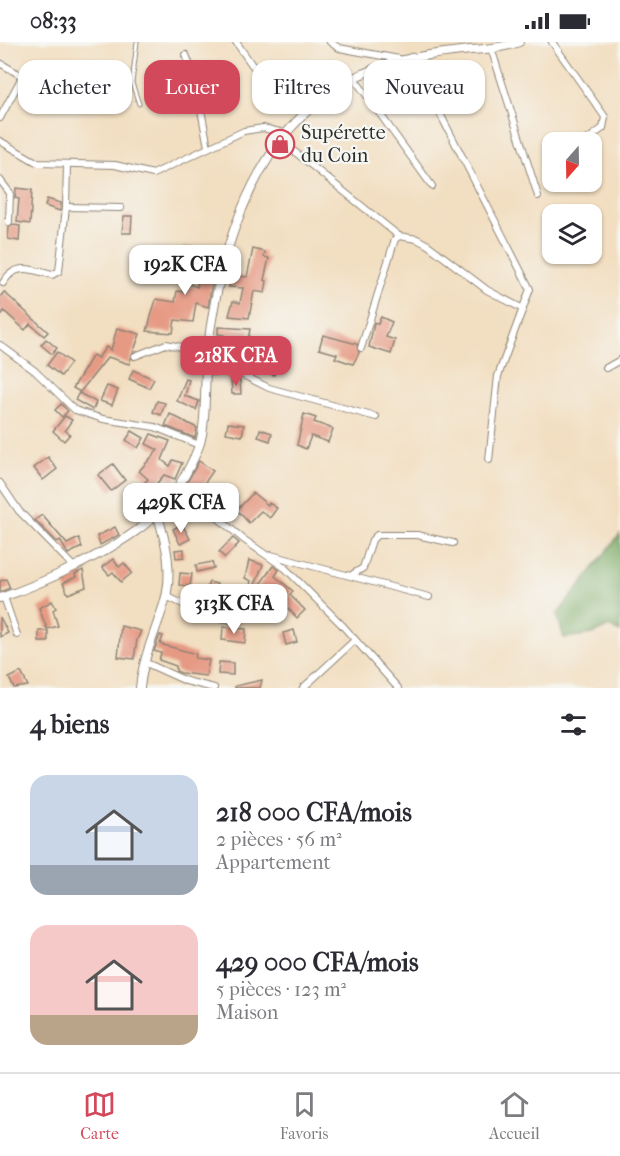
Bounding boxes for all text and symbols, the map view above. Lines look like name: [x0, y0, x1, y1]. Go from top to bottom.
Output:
text: 08:33: [30, 8, 77, 34]
chip: Acheter: [18, 60, 132, 114]
chip: Louer: [144, 60, 240, 114]
chip: Filtres: [252, 60, 352, 114]
chip: Nouveau: [364, 60, 485, 114]
place label: Supérette du Coin: [301, 121, 386, 167]
shop icon: Supérette du Coin: [264, 128, 296, 160]
north arrow: [542, 132, 602, 192]
map controls: [542, 132, 602, 264]
button: layers: [542, 204, 602, 264]
pin: 192K CFA: [123, 245, 247, 296]
text: 192K CFA: [143, 253, 227, 276]
pin: 218K CFA: [174, 336, 298, 387]
text: 218K CFA: [194, 344, 278, 367]
pin: 429K CFA: [119, 483, 243, 534]
text: 429K CFA: [137, 491, 225, 514]
pin: 313K CFA: [172, 584, 296, 635]
text: 313K CFA: [194, 592, 274, 615]
icon: filters: [557, 708, 590, 741]
text: 4 biens: [30, 709, 109, 740]
text: 218 000 CFA/mois: [216, 797, 412, 828]
icon: home: [78, 799, 150, 871]
text: 2 pièces · 56 m²: [216, 828, 342, 851]
text: Appartement: [216, 851, 331, 874]
text: 429 000 CFA/mois: [216, 947, 419, 978]
icon: home: [78, 949, 150, 1021]
text: 5 pièces · 123 m²: [216, 978, 346, 1001]
text: Maison: [216, 1001, 278, 1024]
tab: Carte: [80, 1088, 119, 1143]
tab: Favoris: [280, 1088, 328, 1143]
tab: Accueil: [489, 1088, 540, 1143]

